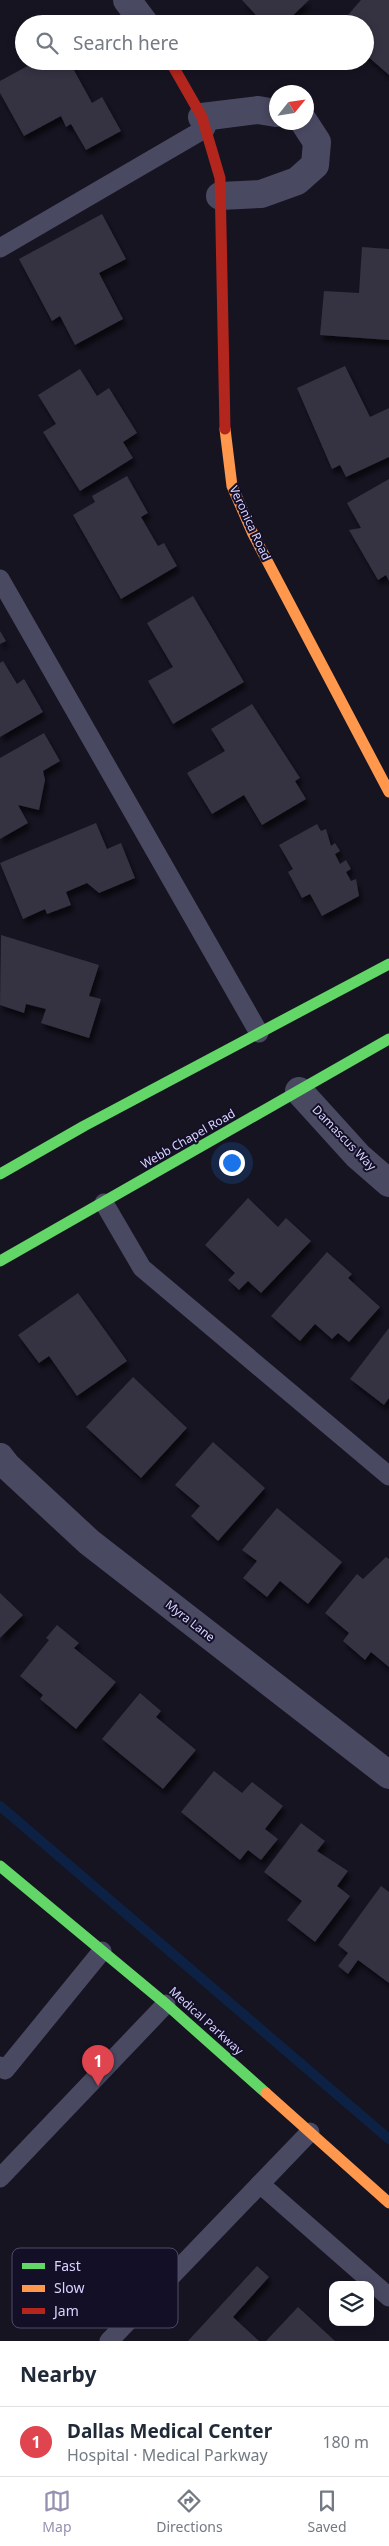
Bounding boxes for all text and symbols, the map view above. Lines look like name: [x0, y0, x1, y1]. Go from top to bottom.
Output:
search box: [15, 15, 374, 70]
icon: search: [33, 29, 61, 57]
text: Search here: [73, 30, 179, 56]
north arrow: [269, 85, 314, 130]
street label: Veronica Road: [226, 483, 275, 563]
street label: Damascus Way: [309, 1101, 381, 1175]
street label: Webb Chapel Road: [137, 1105, 238, 1173]
your location: [219, 1150, 245, 1176]
street label: Myra Lane: [162, 1596, 219, 1646]
street label: Medical Parkway: [166, 1983, 248, 2059]
pin: 1: [82, 2045, 114, 2086]
legend: [12, 2248, 178, 2328]
text: Fast: [54, 2256, 81, 2275]
text: Slow: [54, 2278, 85, 2297]
map controls: [329, 2281, 374, 2326]
button: layers: [329, 2281, 374, 2326]
text: Jam: [52, 2301, 79, 2320]
text: Nearby: [20, 2360, 96, 2388]
text: Dallas Medical Center: [67, 2418, 272, 2444]
text: 1: [31, 2431, 41, 2453]
text: 180 m: [322, 2431, 369, 2453]
text: Hospital · Medical Parkway: [67, 2444, 268, 2466]
tab: Map: [42, 2487, 72, 2536]
tab: Directions: [156, 2487, 223, 2536]
tab: Saved: [307, 2487, 347, 2536]

